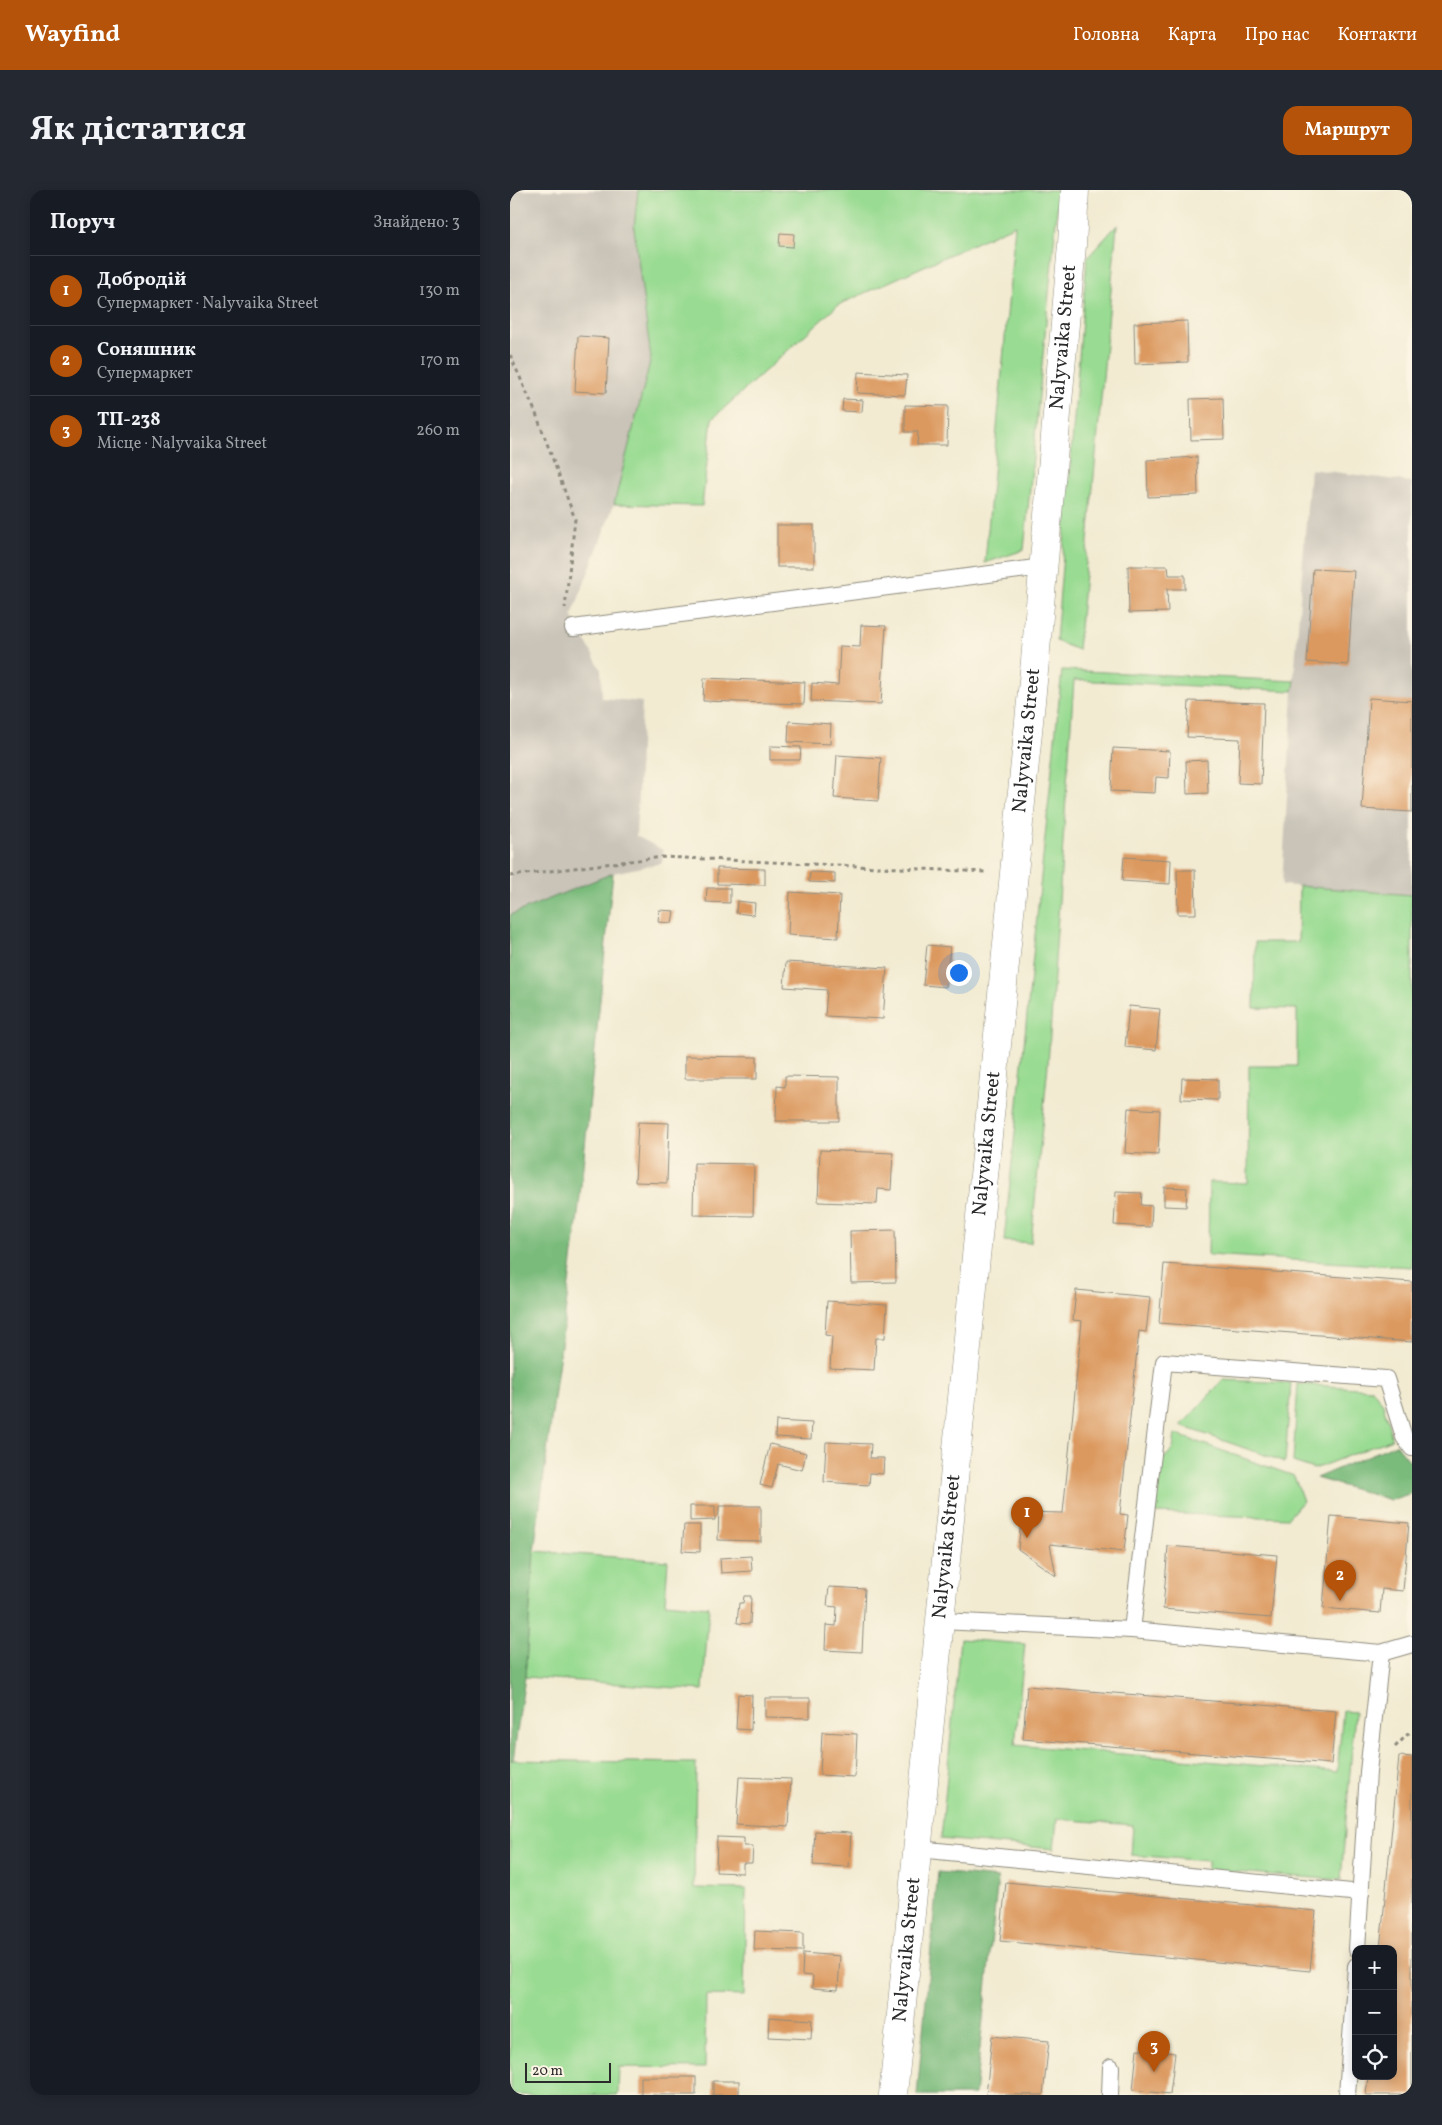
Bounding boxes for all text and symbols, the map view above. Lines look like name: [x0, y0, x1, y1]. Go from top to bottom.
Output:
text: Wayfind: [25, 18, 120, 52]
text: Головна: [1073, 23, 1140, 48]
text: Карта: [1168, 23, 1217, 48]
text: Про нас: [1245, 23, 1310, 48]
text: Контакти: [1338, 23, 1417, 48]
text: Як дістатися: [30, 106, 246, 154]
button: Маршрут: [1283, 106, 1412, 155]
text: Поруч: [50, 208, 115, 237]
text: Знайдено: 3: [373, 212, 460, 234]
street label: Nalyvaika Street: [1043, 264, 1084, 411]
text: Добродій: [97, 267, 186, 293]
text: 1: [63, 280, 69, 302]
text: 130 m: [419, 280, 460, 302]
text: Супермаркет · Nalyvaika Street: [97, 293, 319, 315]
text: Соняшник: [97, 337, 196, 363]
text: 2: [62, 350, 70, 372]
text: 170 m: [420, 350, 460, 372]
text: Супермаркет: [97, 363, 193, 385]
text: ТП-238: [97, 407, 161, 433]
text: 3: [62, 420, 70, 442]
text: 260 m: [416, 420, 460, 442]
text: Місце · Nalyvaika Street: [97, 433, 267, 455]
street label: Nalyvaika Street: [1006, 667, 1048, 814]
your location: [946, 960, 972, 986]
street label: Nalyvaika Street: [966, 1070, 1008, 1217]
street label: Nalyvaika Street: [926, 1473, 968, 1620]
pin: 1: [1011, 1497, 1043, 1538]
pin: 2: [1324, 1560, 1356, 1601]
street label: Nalyvaika Street: [886, 1876, 928, 2024]
map controls: [1352, 1945, 1397, 2080]
button: +: [1352, 1945, 1397, 1990]
button: −: [1352, 1990, 1397, 2035]
pin: 3: [1138, 2031, 1170, 2072]
button: locate: [1352, 2035, 1397, 2080]
scale bar: [525, 2060, 611, 2083]
text: 20 m: [532, 2062, 563, 2081]

